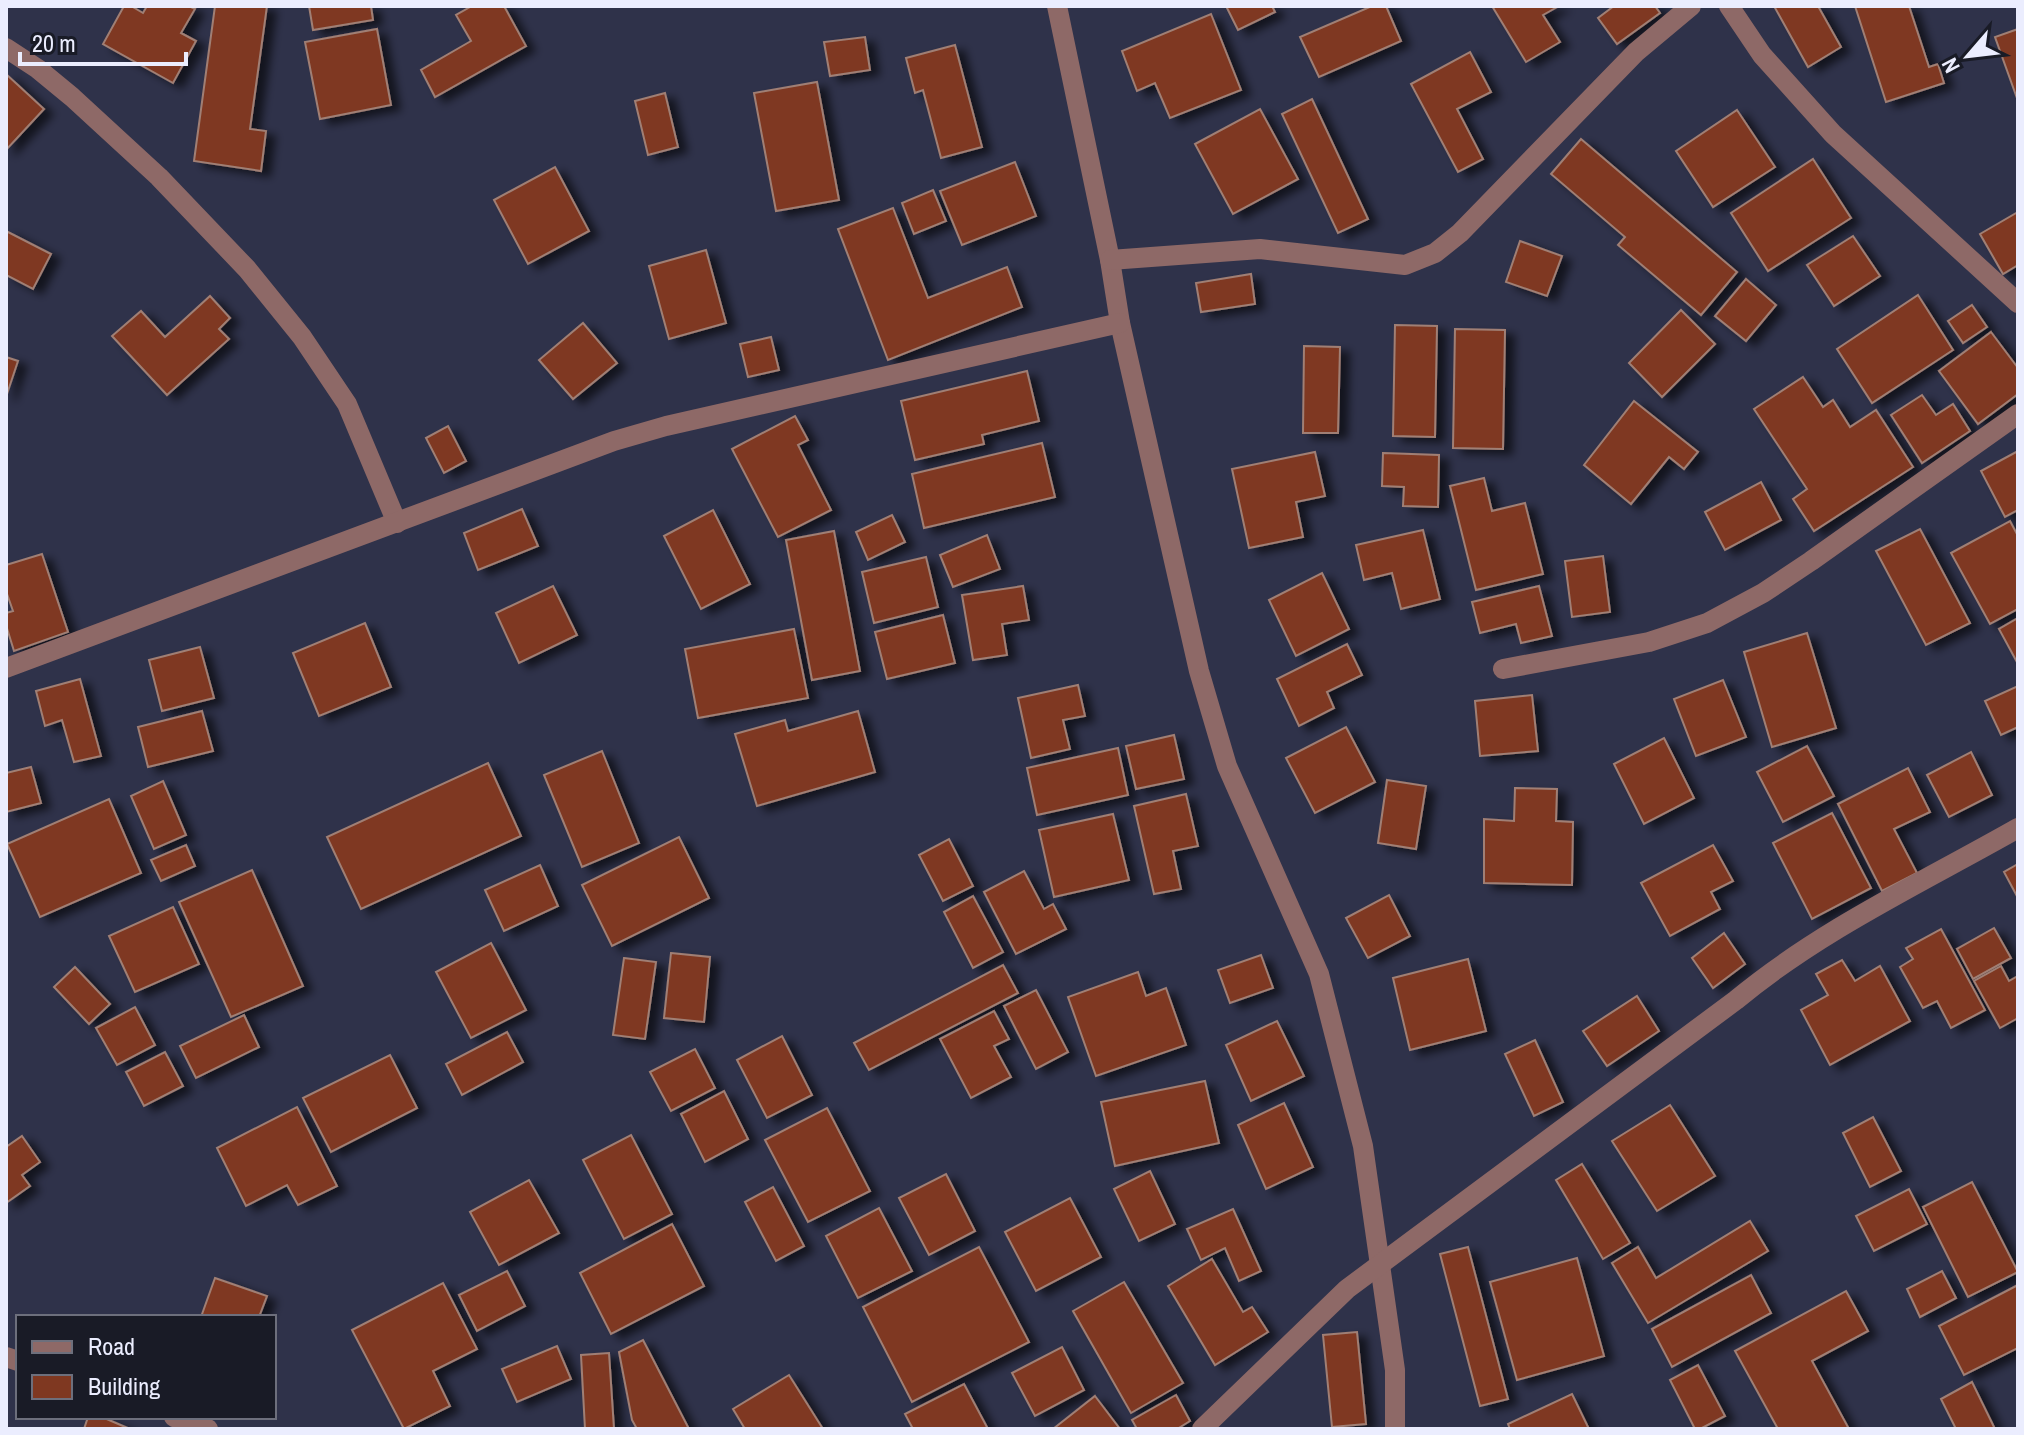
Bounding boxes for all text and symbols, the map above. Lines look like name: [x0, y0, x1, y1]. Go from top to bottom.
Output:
scale bar: [20, 16, 186, 66]
north arrow: [1928, 16, 2008, 96]
text: 20 m: [32, 27, 76, 59]
text: N: [1934, 53, 1967, 78]
legend: [16, 1315, 276, 1419]
text: Road: [88, 1330, 135, 1362]
text: Building: [88, 1370, 160, 1402]

